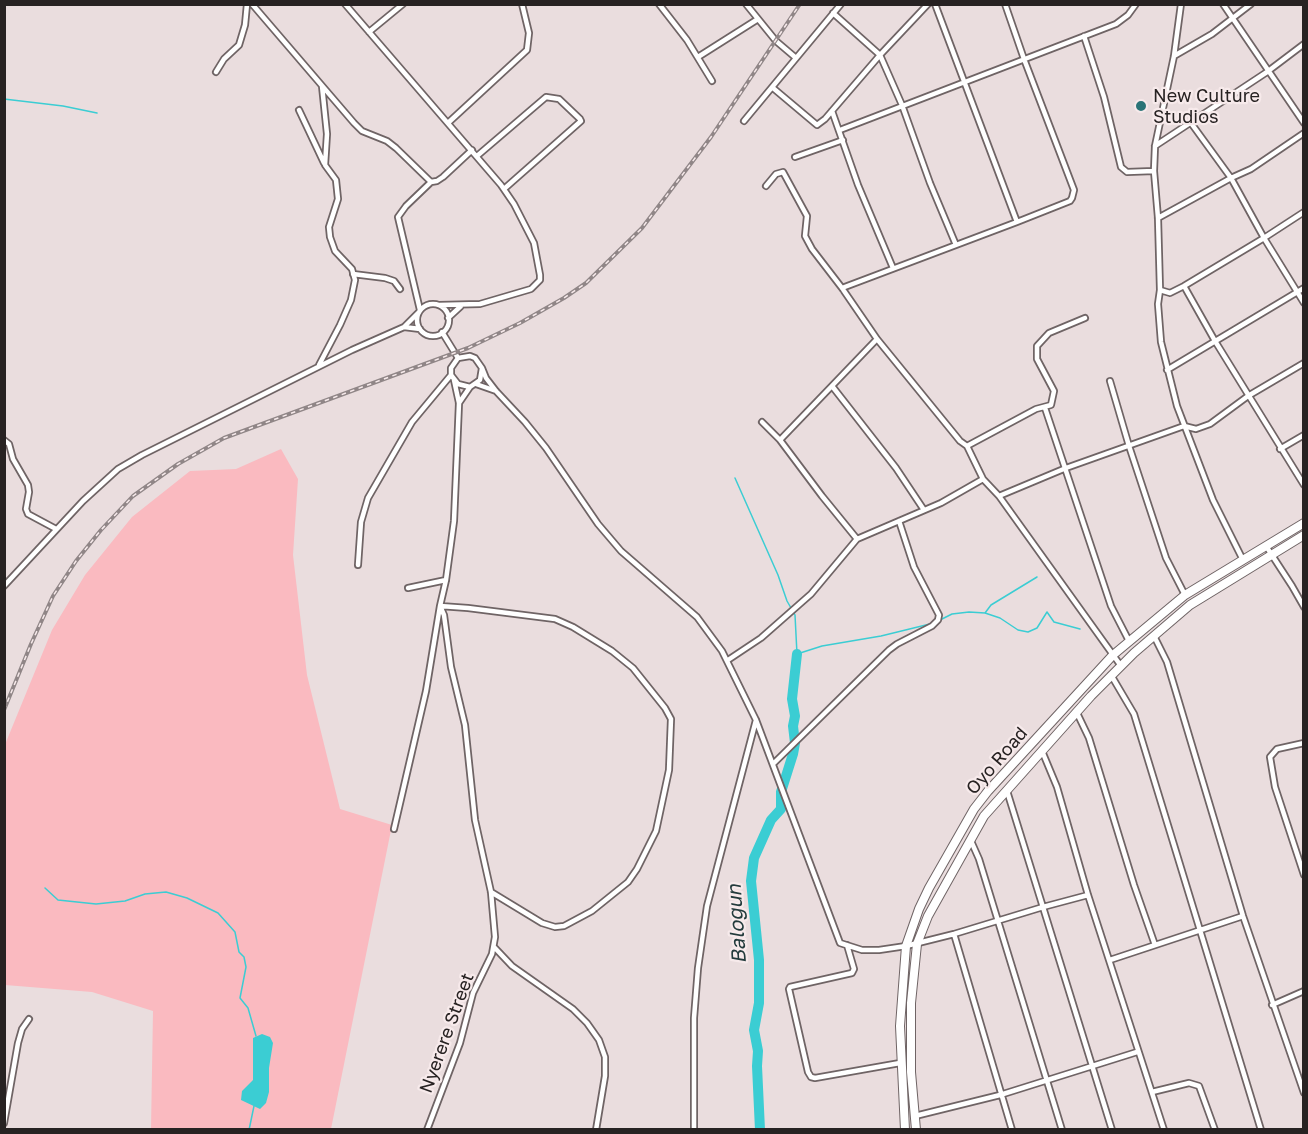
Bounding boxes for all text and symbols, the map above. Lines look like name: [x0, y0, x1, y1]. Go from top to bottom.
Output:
place label: New Culture Studios: [1153, 85, 1260, 128]
marker: New Culture Studios: [1134, 99, 1148, 113]
street label: Oyo Road: [962, 723, 1032, 799]
water label: Balogun: [722, 883, 752, 965]
street label: Nyerere Street: [415, 970, 479, 1096]

